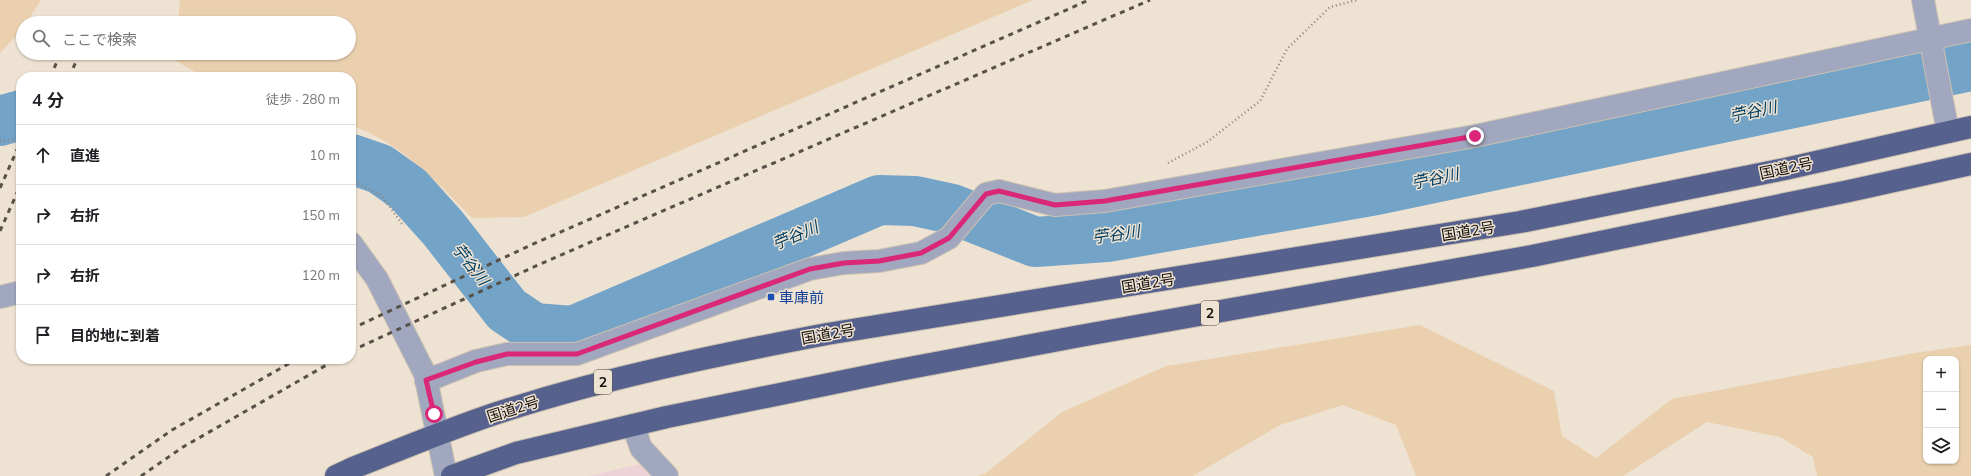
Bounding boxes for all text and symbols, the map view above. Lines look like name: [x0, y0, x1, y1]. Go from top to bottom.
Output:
search box: [16, 16, 356, 60]
icon: search: [30, 27, 52, 49]
text: ここで検索: [62, 30, 137, 49]
text: 4 分: [32, 89, 64, 110]
text: 徒歩 · 280 m: [266, 91, 340, 107]
water label: 苧谷川: [1727, 96, 1781, 126]
route end: [1466, 127, 1484, 145]
icon: ahead: [32, 144, 54, 166]
text: 直進: [70, 146, 100, 165]
text: 10 m: [310, 147, 340, 163]
street label: 国道2号: [1758, 153, 1814, 183]
water label: 苧谷川: [1409, 163, 1463, 193]
icon: right: [32, 204, 54, 226]
text: 右折: [70, 206, 100, 225]
text: 150 m: [302, 207, 340, 223]
water label: 苧谷川: [769, 216, 823, 254]
street label: 国道2号: [1440, 217, 1496, 245]
water label: 苧谷川: [1091, 220, 1143, 247]
water label: 苧谷川: [448, 239, 495, 291]
icon: right: [32, 264, 54, 286]
text: 右折: [70, 266, 100, 285]
text: 120 m: [302, 267, 340, 283]
street label: 国道2号: [1120, 269, 1176, 297]
place label: 車庫前: [779, 288, 824, 307]
marker: 車庫前: [766, 292, 776, 302]
road number: 2: [1201, 301, 1219, 325]
street label: 国道2号: [800, 320, 856, 348]
icon: arrive: [32, 324, 54, 346]
text: 目的地に到着: [70, 326, 160, 345]
map controls: [1923, 356, 1959, 464]
button: +: [1923, 356, 1959, 392]
road number: 2: [594, 370, 612, 394]
street label: 国道2号: [484, 392, 542, 426]
button: −: [1923, 392, 1959, 428]
route start: [425, 405, 443, 423]
button: layers: [1923, 428, 1959, 464]

